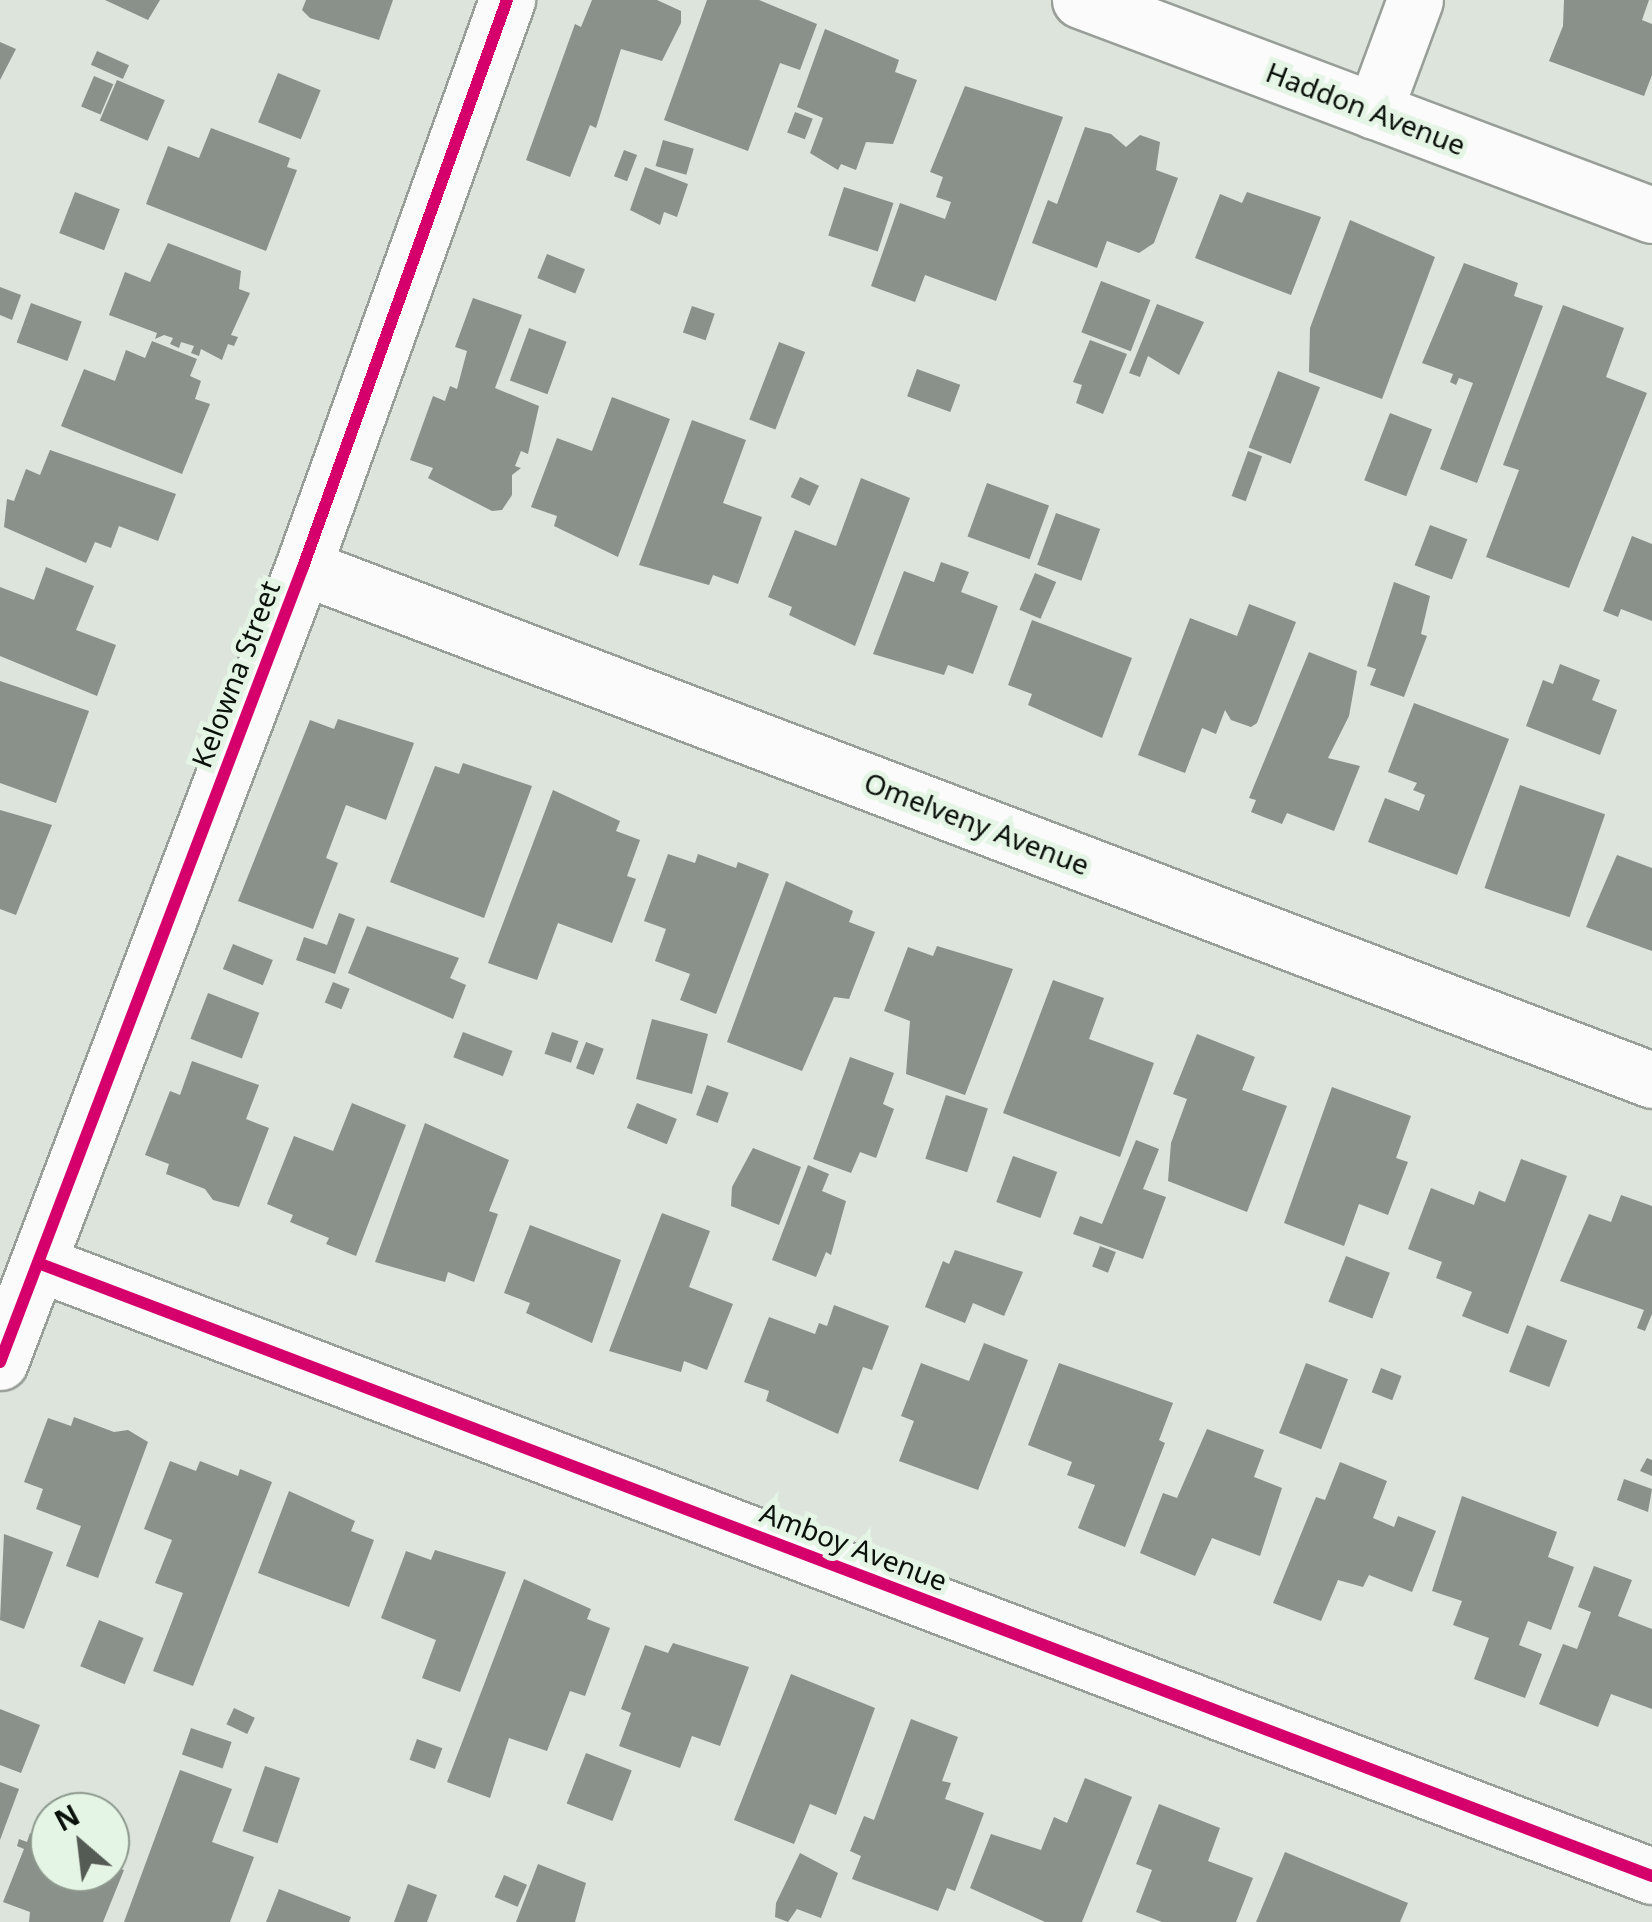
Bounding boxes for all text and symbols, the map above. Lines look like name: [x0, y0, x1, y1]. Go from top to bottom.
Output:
street label: Haddon Avenue: [1262, 55, 1470, 161]
street label: Kelowna Street: [184, 576, 286, 772]
street label: Omelveny Avenue: [860, 765, 1094, 881]
street label: Amboy Avenue: [756, 1495, 952, 1597]
north arrow: [30, 1792, 130, 1892]
text: N: [48, 1795, 86, 1839]

